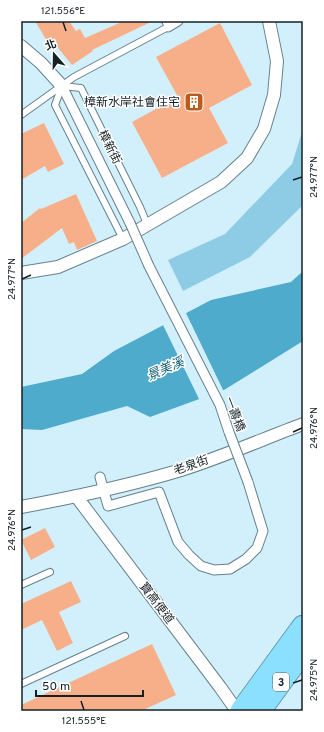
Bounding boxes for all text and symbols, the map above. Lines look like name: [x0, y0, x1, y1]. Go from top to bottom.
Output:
text: 121.556°E: [41, 5, 85, 18]
north arrow: [34, 34, 74, 74]
text: 北: [43, 37, 58, 54]
building icon: 樟新水岸社會住宅: [183, 91, 205, 113]
place label: 樟新水岸社會住宅: [84, 95, 180, 111]
street label: 樟新街: [94, 128, 124, 167]
text: 24.977°N: [308, 156, 321, 198]
text: 24.977°N: [6, 258, 19, 300]
water label: 景美溪: [145, 354, 189, 385]
street label: 一壽橋: [220, 395, 248, 434]
text: 24.976°N: [308, 407, 321, 449]
street label: 老泉街: [172, 453, 211, 479]
text: 24.976°N: [6, 509, 19, 551]
street label: 寶高便道: [135, 580, 177, 628]
text: 24.975°N: [308, 659, 321, 701]
scale bar: [36, 672, 143, 698]
road number: 3: [273, 673, 289, 691]
text: 50 m: [42, 679, 70, 695]
text: 121.555°E: [62, 715, 106, 728]

